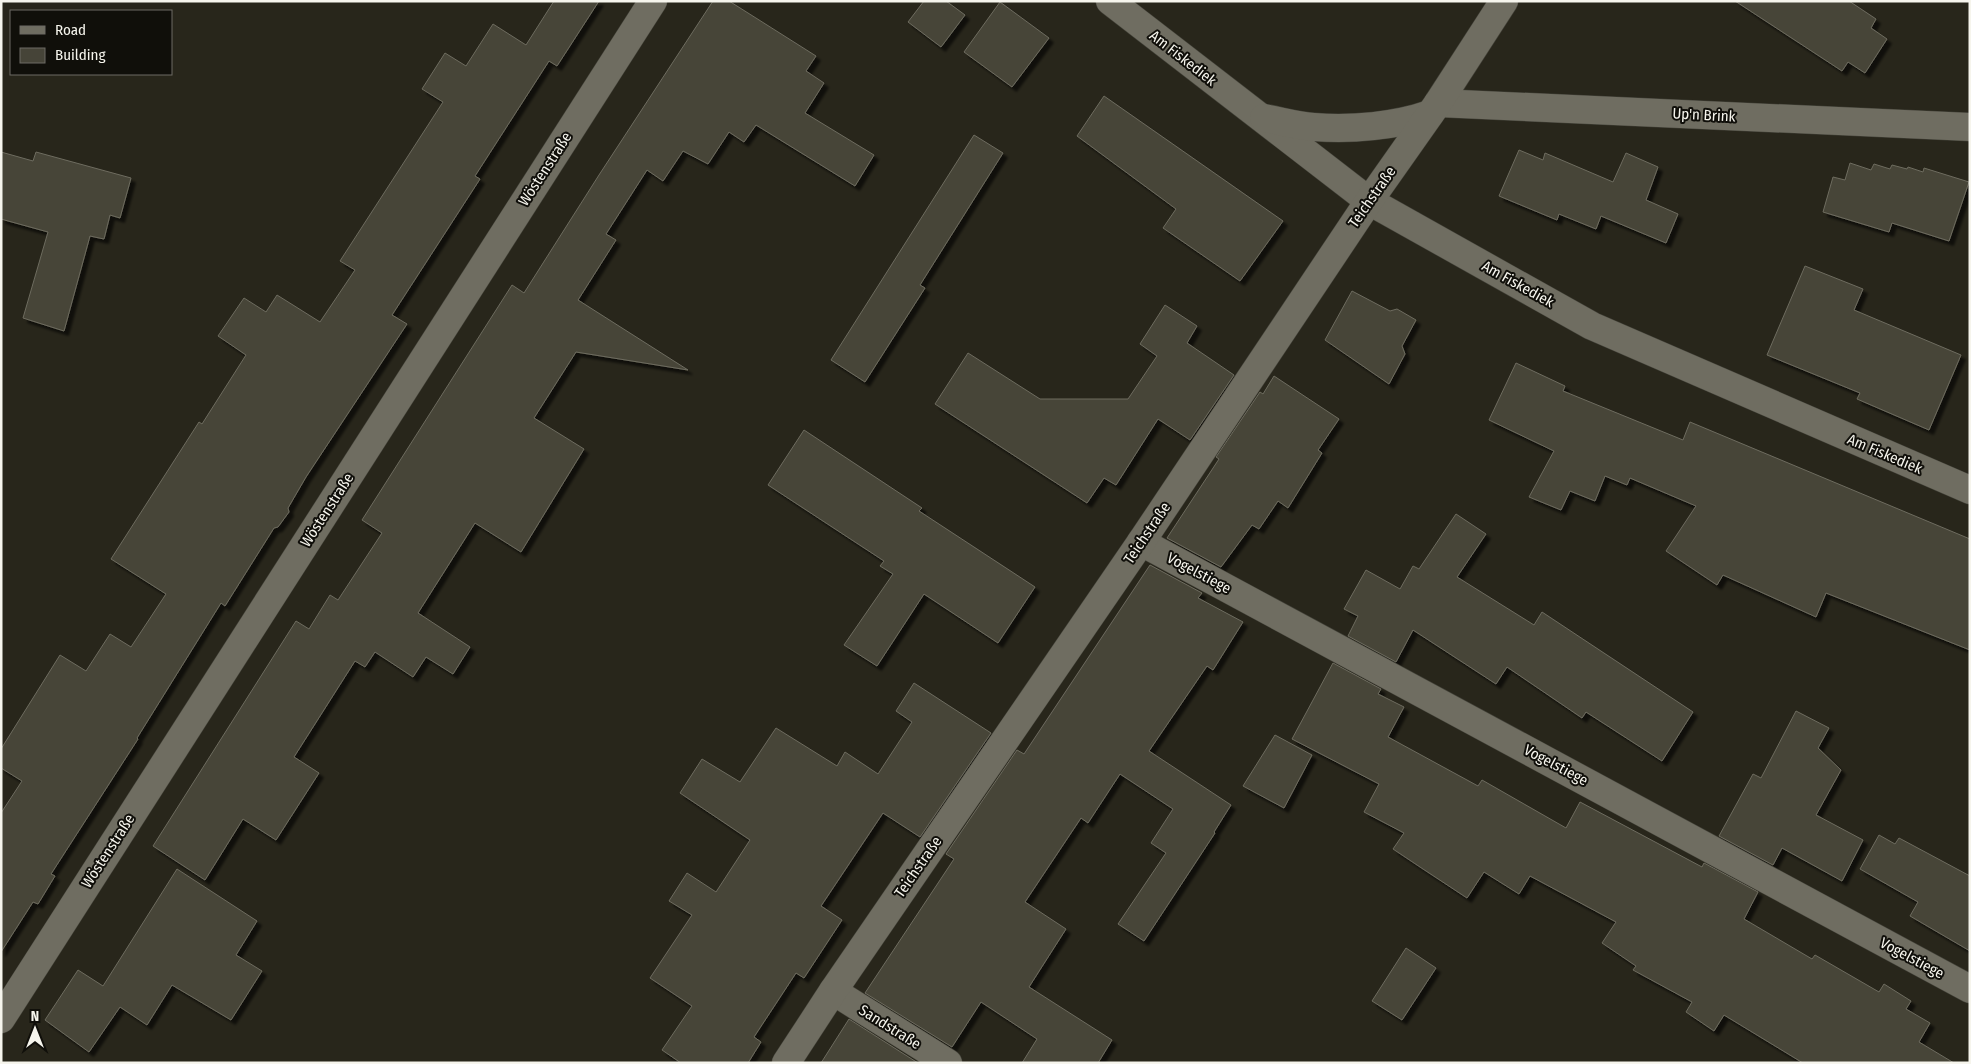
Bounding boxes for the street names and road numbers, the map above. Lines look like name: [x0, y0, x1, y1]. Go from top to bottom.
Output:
street label: Am Fiskediek: [1146, 26, 1220, 90]
street label: Up'n Brink: [1672, 104, 1736, 126]
street label: Wöstenstraße: [515, 129, 575, 209]
street label: Teichstraße: [1344, 163, 1400, 231]
street label: Am Fiskediek: [1479, 257, 1557, 311]
street label: Am Fiskediek: [1845, 430, 1925, 478]
street label: Wöstenstraße: [297, 470, 357, 550]
street label: Teichstraße: [1120, 499, 1174, 567]
street label: Vogelstiege: [1164, 549, 1234, 597]
street label: Vogelstiege: [1521, 741, 1591, 789]
street label: Wöstenstraße: [78, 811, 138, 891]
street label: Teichstraße: [890, 833, 946, 901]
street label: Vogelstiege: [1877, 934, 1947, 982]
street label: Sandstraße: [856, 1001, 924, 1053]

